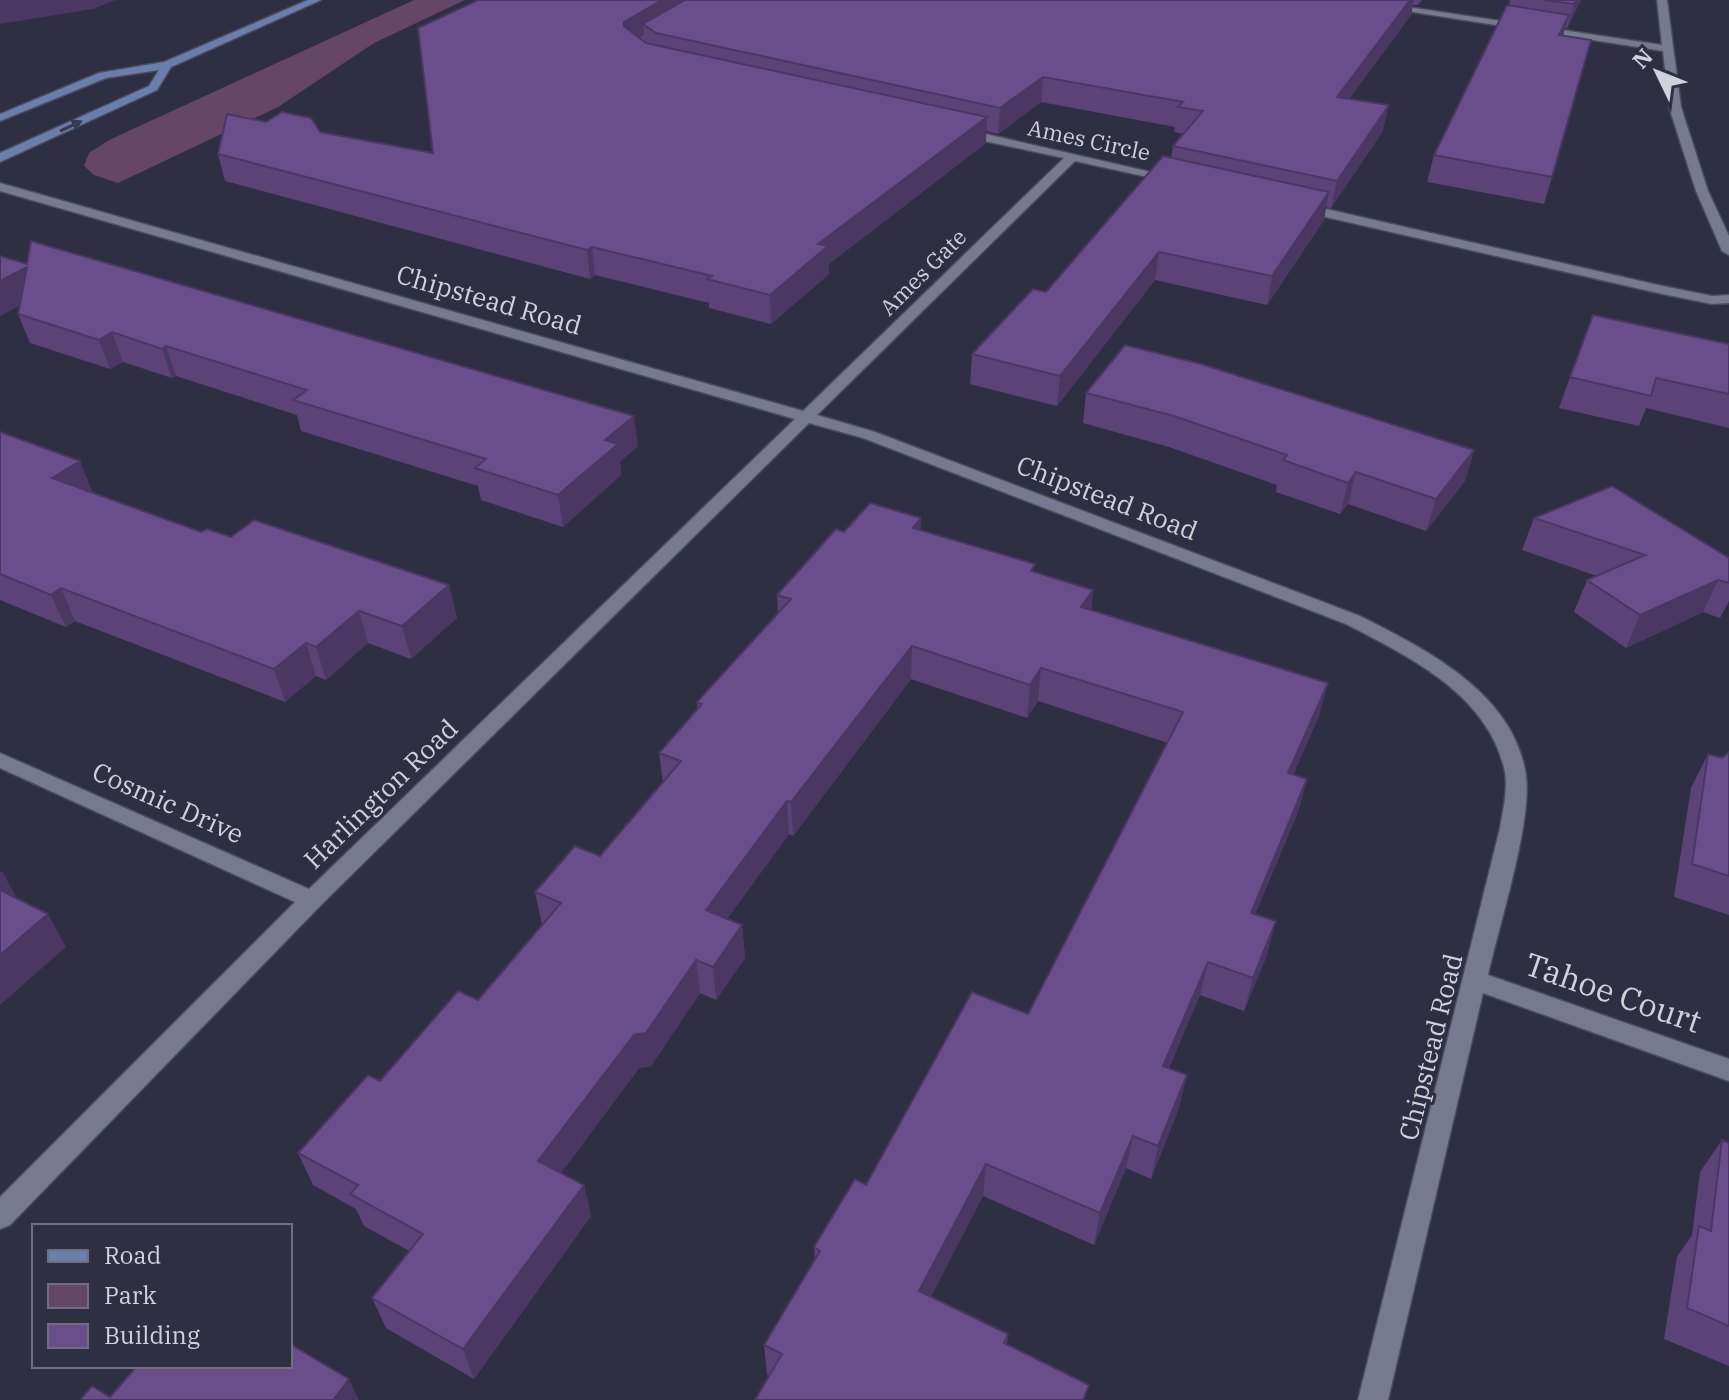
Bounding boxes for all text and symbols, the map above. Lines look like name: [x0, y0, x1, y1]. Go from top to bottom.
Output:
north arrow: [1617, 32, 1697, 112]
text: N: [1625, 42, 1659, 74]
street label: Ames Circle: [1025, 112, 1153, 167]
one-way arrow: [59, 119, 83, 133]
street label: Ames Gate: [873, 222, 972, 321]
street label: Chipstead Road: [393, 256, 586, 342]
street label: Chipstead Road: [1012, 447, 1203, 547]
street label: Harlington Road: [296, 711, 465, 875]
street label: Cosmic Drive: [87, 754, 249, 851]
street label: Tahoe Court: [1519, 942, 1707, 1042]
street label: Chipstead Road: [1390, 950, 1470, 1144]
legend: [32, 1224, 292, 1368]
text: Road: [104, 1239, 161, 1271]
text: Park: [104, 1279, 156, 1311]
text: Building: [104, 1319, 200, 1351]

